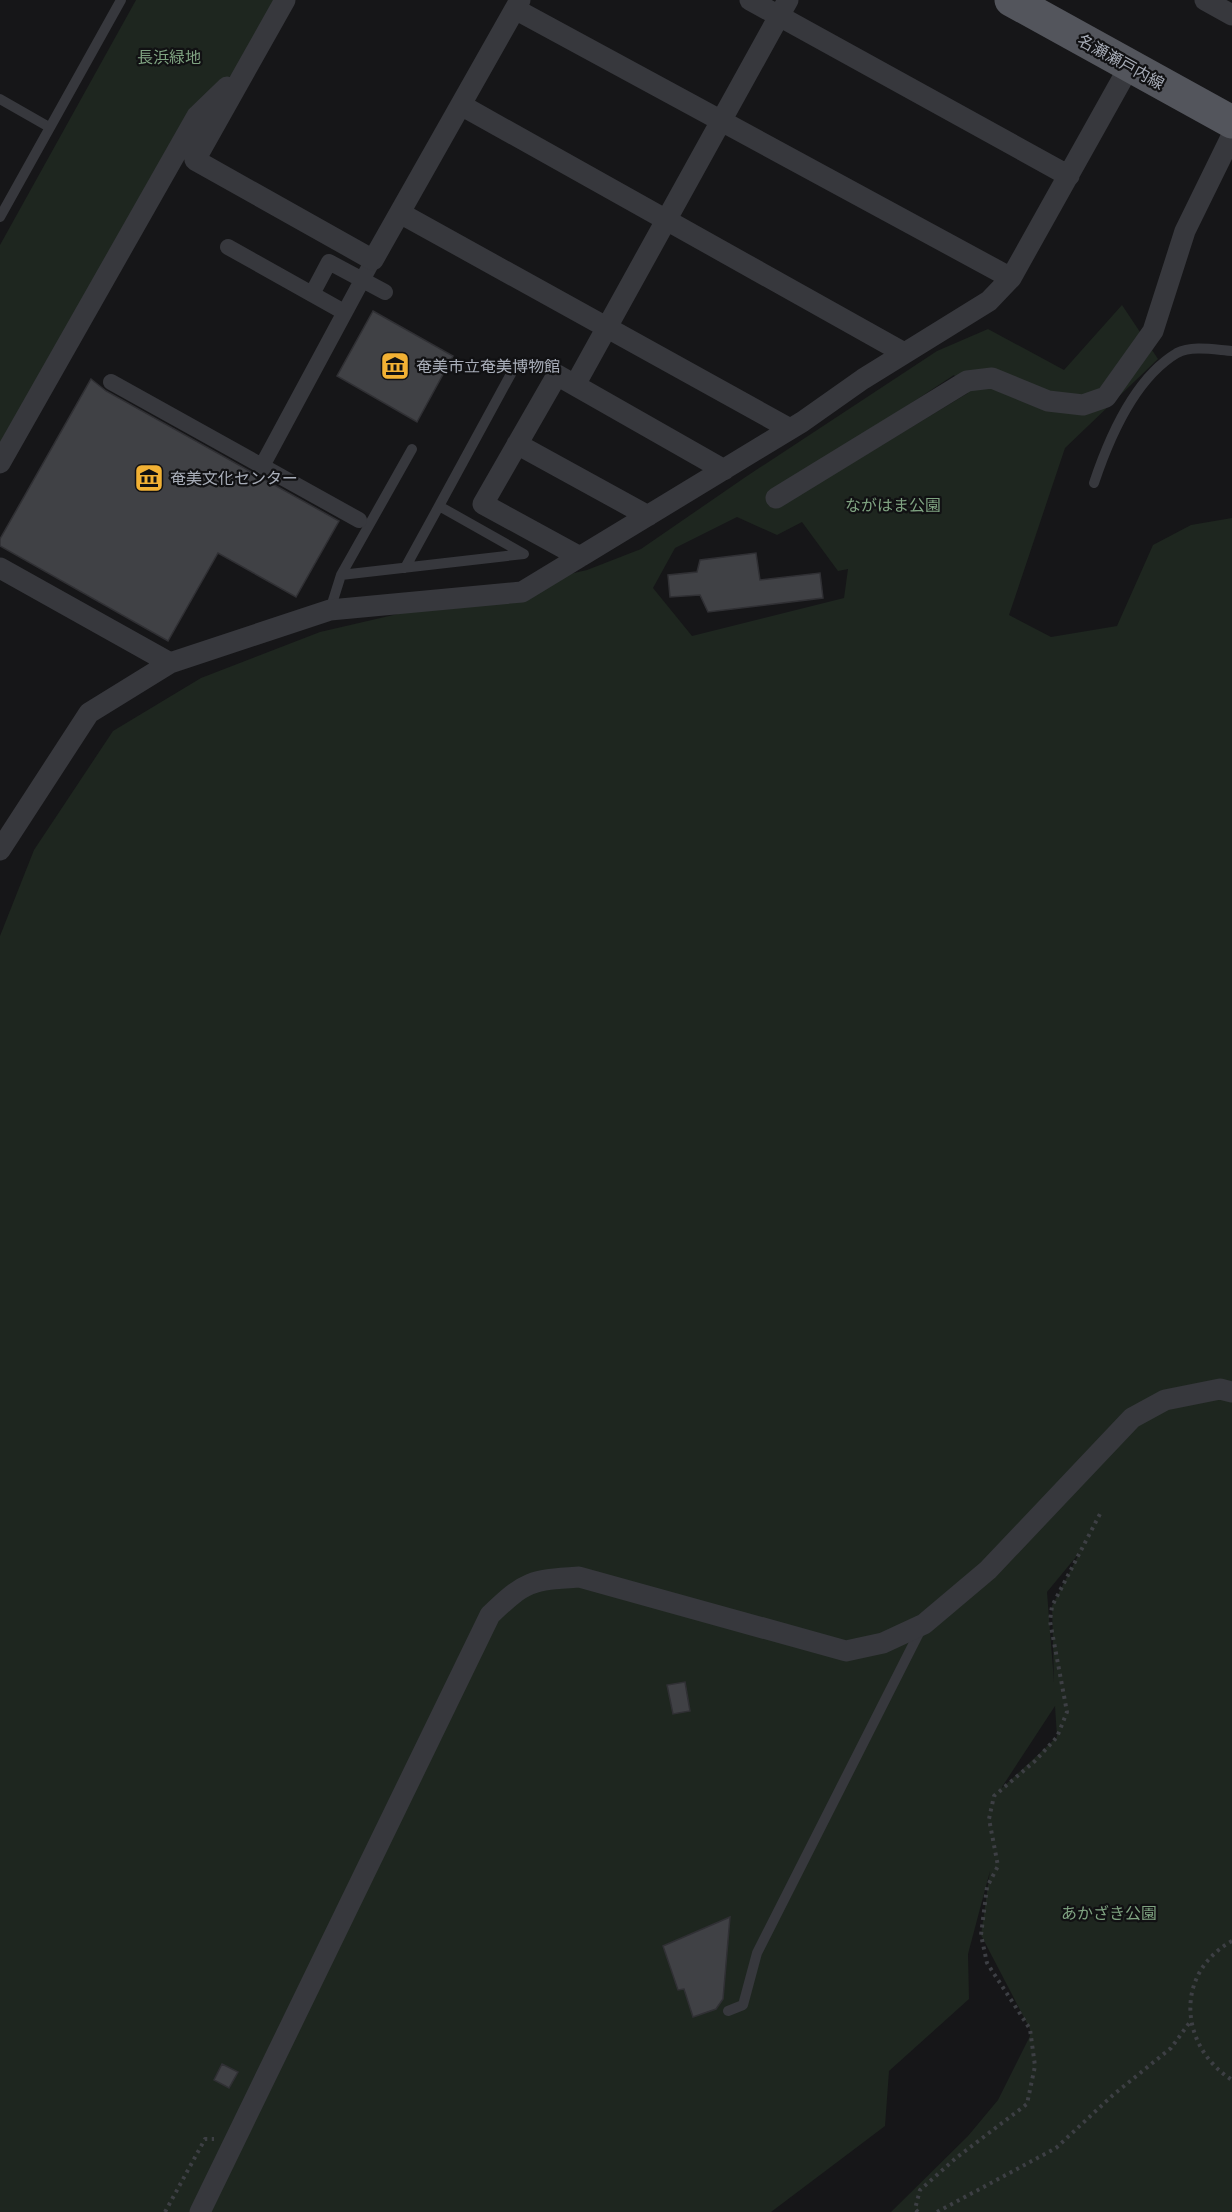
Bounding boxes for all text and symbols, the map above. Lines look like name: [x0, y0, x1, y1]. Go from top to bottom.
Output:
street label: 名瀬瀬戸内線: [1074, 30, 1168, 94]
park label: 長浜緑地: [137, 48, 201, 67]
museum icon: 奄美市立奄美博物館: [379, 350, 411, 382]
place label: 奄美市立奄美博物館: [416, 357, 560, 376]
museum icon: 奄美文化センター: [133, 462, 165, 494]
place label: 奄美文化センター: [170, 469, 298, 488]
park label: ながはま公園: [845, 496, 941, 515]
park label: あかざき公園: [1061, 1904, 1157, 1923]

